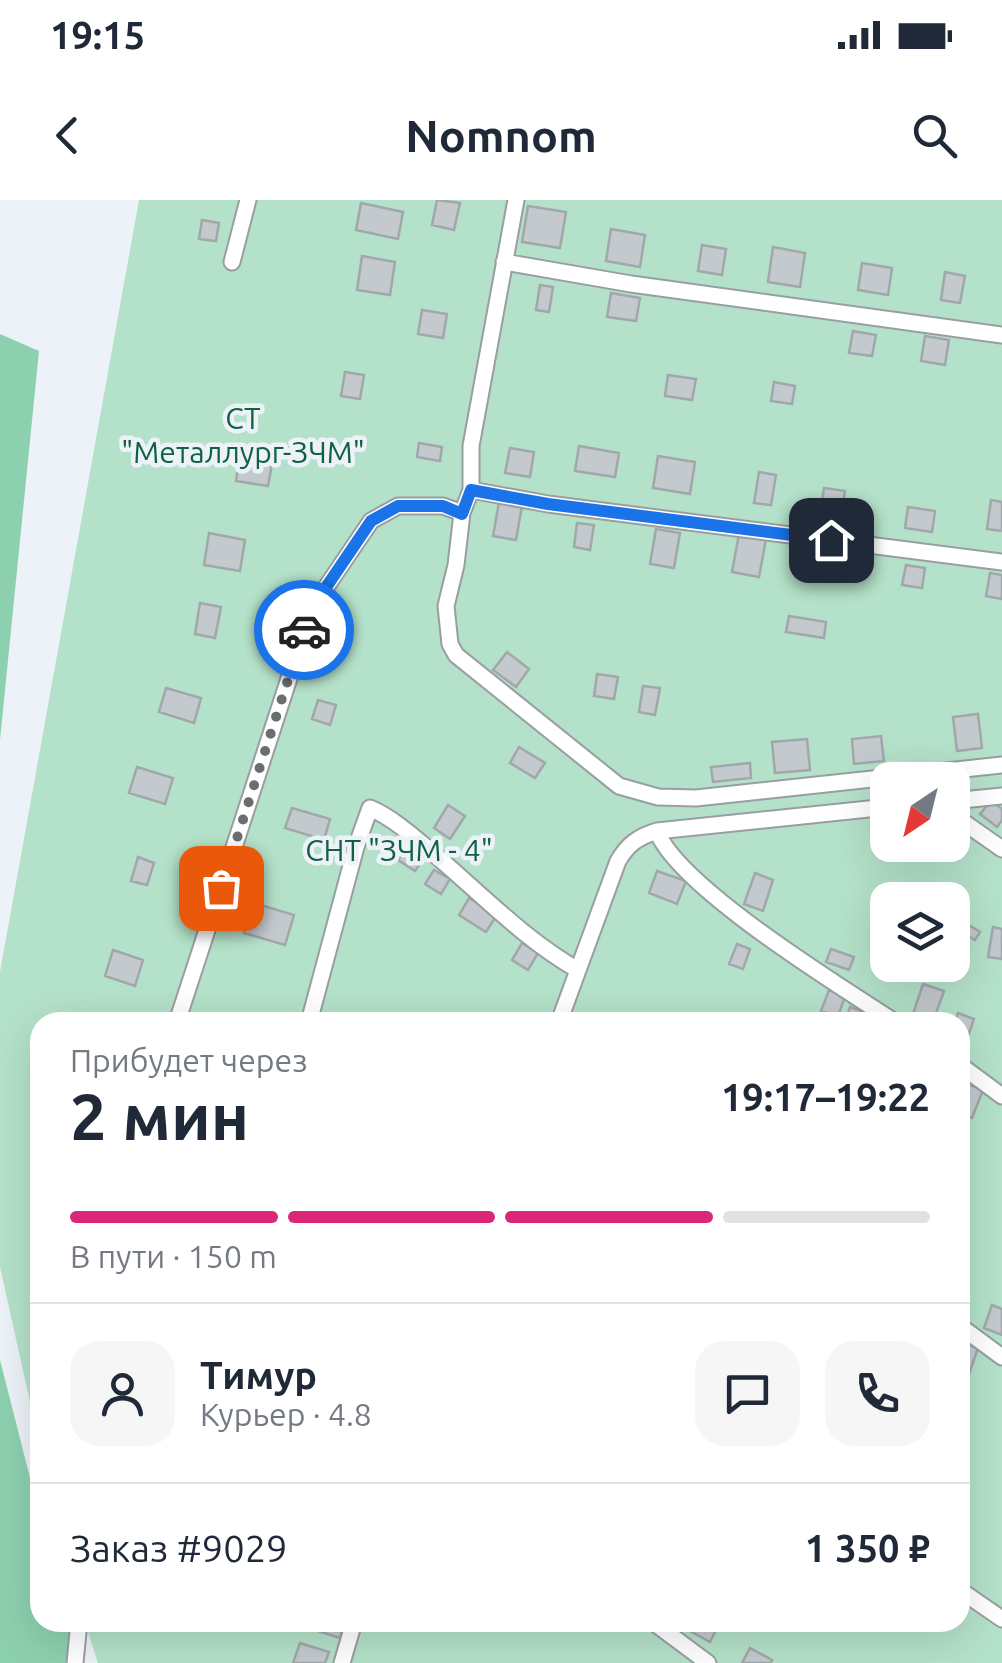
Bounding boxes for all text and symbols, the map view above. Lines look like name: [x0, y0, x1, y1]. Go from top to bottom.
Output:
text: 19:15: [50, 14, 145, 56]
icon: back: [40, 108, 95, 163]
icon: search: [907, 108, 962, 163]
text: Nomnom: [405, 110, 597, 161]
park label: СТ "Металлург-ЗЧМ": [121, 401, 365, 469]
pin: [789, 498, 874, 583]
icon: home: [804, 513, 859, 568]
courier: [254, 580, 354, 680]
icon: car: [277, 603, 332, 658]
north arrow: [870, 762, 970, 862]
map controls: [870, 762, 970, 982]
park label: СНТ "ЗЧМ - 4": [305, 833, 493, 867]
pin: [179, 846, 264, 931]
icon: bag: [194, 861, 249, 916]
button: layers: [870, 882, 970, 982]
text: Прибудет через: [70, 1042, 308, 1078]
text: 19:17–19:22: [721, 1076, 930, 1118]
text: 2 мин: [70, 1079, 249, 1152]
text: В пути · 150 m: [70, 1238, 277, 1274]
button: person: [70, 1341, 175, 1446]
button: chat: [695, 1341, 800, 1446]
button: phone: [825, 1341, 930, 1446]
text: Тимур: [200, 1354, 317, 1396]
text: Курьер · 4.8: [200, 1396, 372, 1432]
text: Заказ #9029: [70, 1527, 288, 1569]
text: 1 350 ₽: [805, 1527, 930, 1569]

